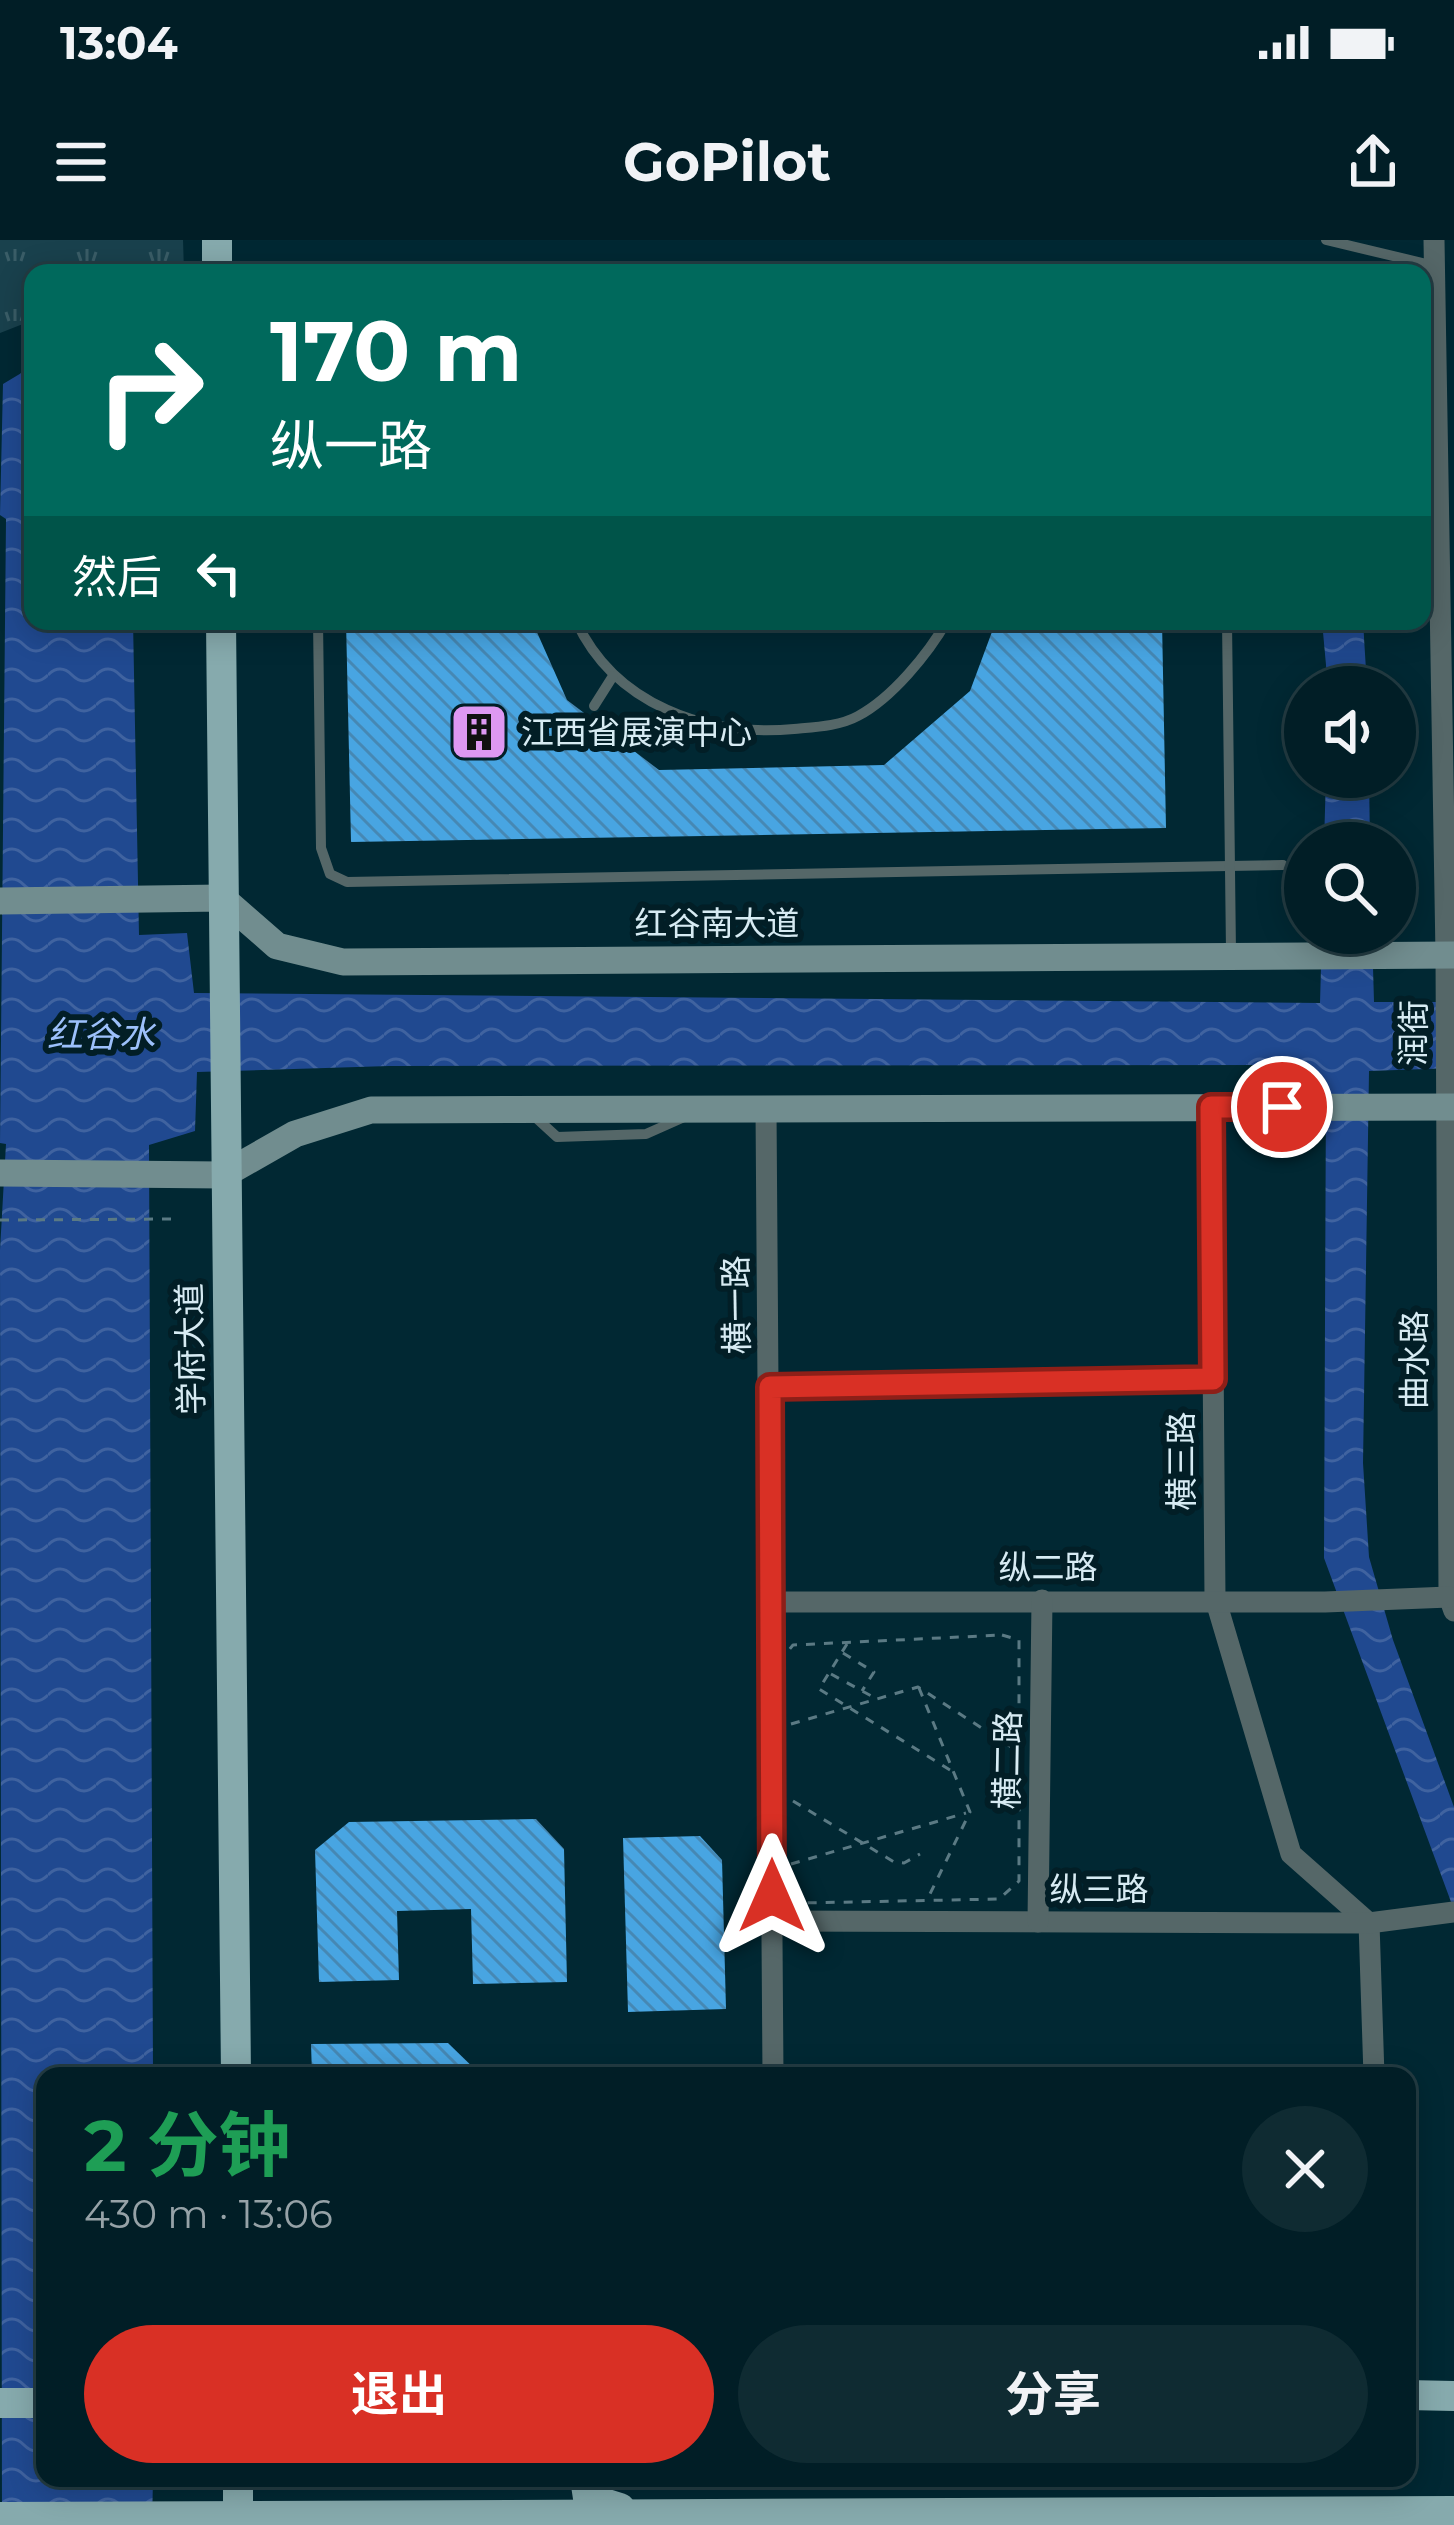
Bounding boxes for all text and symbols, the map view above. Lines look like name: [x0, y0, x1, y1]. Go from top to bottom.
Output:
text: 13:04: [60, 15, 178, 70]
icon: menu: [48, 129, 114, 195]
text: GoPilot: [623, 129, 831, 195]
icon: share: [1340, 129, 1406, 195]
text: 170 m: [270, 300, 522, 402]
icon: right: [72, 312, 228, 468]
text: 纵一路: [270, 413, 432, 479]
icon: left: [186, 540, 252, 606]
text: 然后: [72, 549, 162, 604]
map controls: [1284, 666, 1416, 954]
button: sound: [1284, 666, 1416, 798]
building icon: 江西省展演中心: [448, 701, 510, 763]
place label: 江西省展演中心: [521, 712, 752, 752]
button: search: [1284, 822, 1416, 954]
street label: 红谷南大道: [635, 903, 800, 943]
street label: 润街: [1393, 1000, 1433, 1066]
water label: 红谷水: [47, 1012, 157, 1056]
pin: [1231, 1056, 1333, 1158]
icon: arrive: [1249, 1074, 1315, 1140]
street label: 横一路: [715, 1255, 757, 1355]
street label: 学府大道: [169, 1283, 211, 1415]
street label: 曲水路: [1394, 1311, 1434, 1410]
street label: 横三路: [1161, 1412, 1201, 1511]
street label: 纵二路: [999, 1547, 1098, 1587]
street label: 横二路: [986, 1710, 1028, 1810]
position arrow: [709, 1833, 835, 1959]
street label: 纵三路: [1050, 1869, 1149, 1909]
text: 2 分钟: [84, 2101, 291, 2189]
button: close: [1242, 2106, 1368, 2232]
text: 430 m · 13:06: [84, 2190, 333, 2238]
button: 退出: [84, 2325, 714, 2463]
button: 分享: [738, 2325, 1368, 2463]

